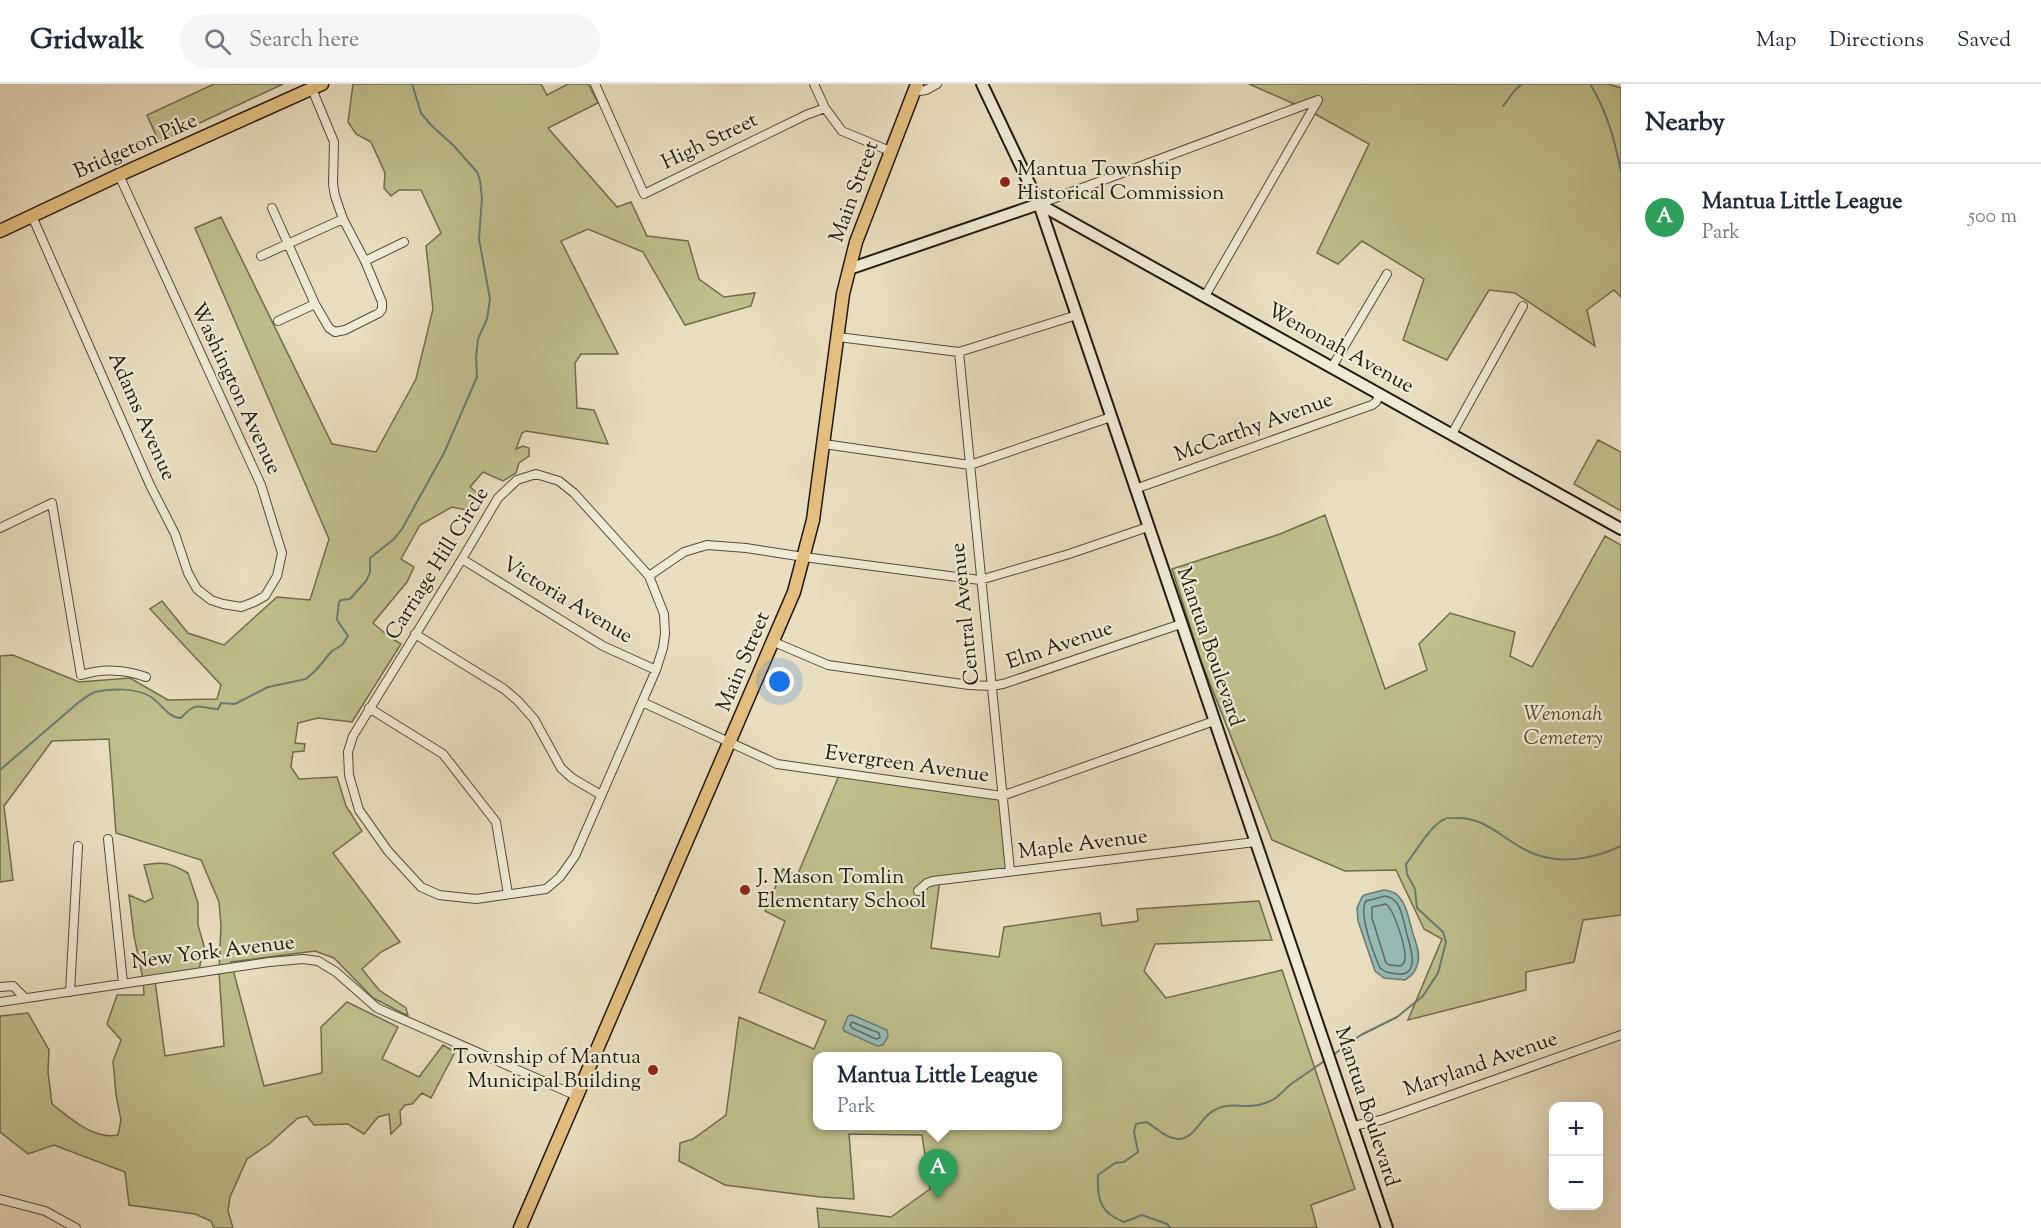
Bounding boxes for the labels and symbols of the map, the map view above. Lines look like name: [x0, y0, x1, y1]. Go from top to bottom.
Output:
street label: Bridgeton Pike: [69, 106, 203, 188]
street label: High Street: [657, 106, 763, 178]
street label: Main Street: [823, 137, 887, 247]
place label: Mantua Township Historical Commission: [1017, 155, 1225, 209]
marker: Mantua Township Historical Commission: [998, 175, 1012, 189]
street label: Wenonah Avenue: [1261, 296, 1419, 402]
street label: Washington Avenue: [182, 298, 288, 480]
street label: Adams Avenue: [99, 348, 183, 486]
street label: McCarthy Avenue: [1171, 385, 1337, 471]
street label: Carriage Hill Circle: [379, 482, 497, 646]
street label: Central Avenue: [944, 541, 988, 687]
street label: Victoria Avenue: [496, 550, 638, 652]
street label: Mantua Boulevard: [1168, 563, 1250, 731]
street label: Main Street: [709, 607, 779, 717]
street label: Elm Avenue: [1003, 614, 1117, 678]
your location: [765, 667, 794, 696]
park label: Wenonah Cemetery: [1523, 700, 1603, 754]
street label: Evergreen Avenue: [823, 739, 991, 791]
street label: Maple Avenue: [1016, 822, 1150, 868]
place label: J. Mason Tomlin Elementary School: [756, 863, 927, 917]
marker: J. Mason Tomlin Elementary School: [738, 883, 752, 897]
street label: New York Avenue: [130, 928, 296, 978]
street label: Mantua Boulevard: [1326, 1023, 1406, 1191]
street label: Maryland Avenue: [1400, 1025, 1562, 1105]
place label: Township of Mantua Municipal Building: [453, 1043, 641, 1097]
marker: Township of Mantua Municipal Building: [646, 1063, 660, 1077]
pin: A: [918, 1150, 958, 1199]

